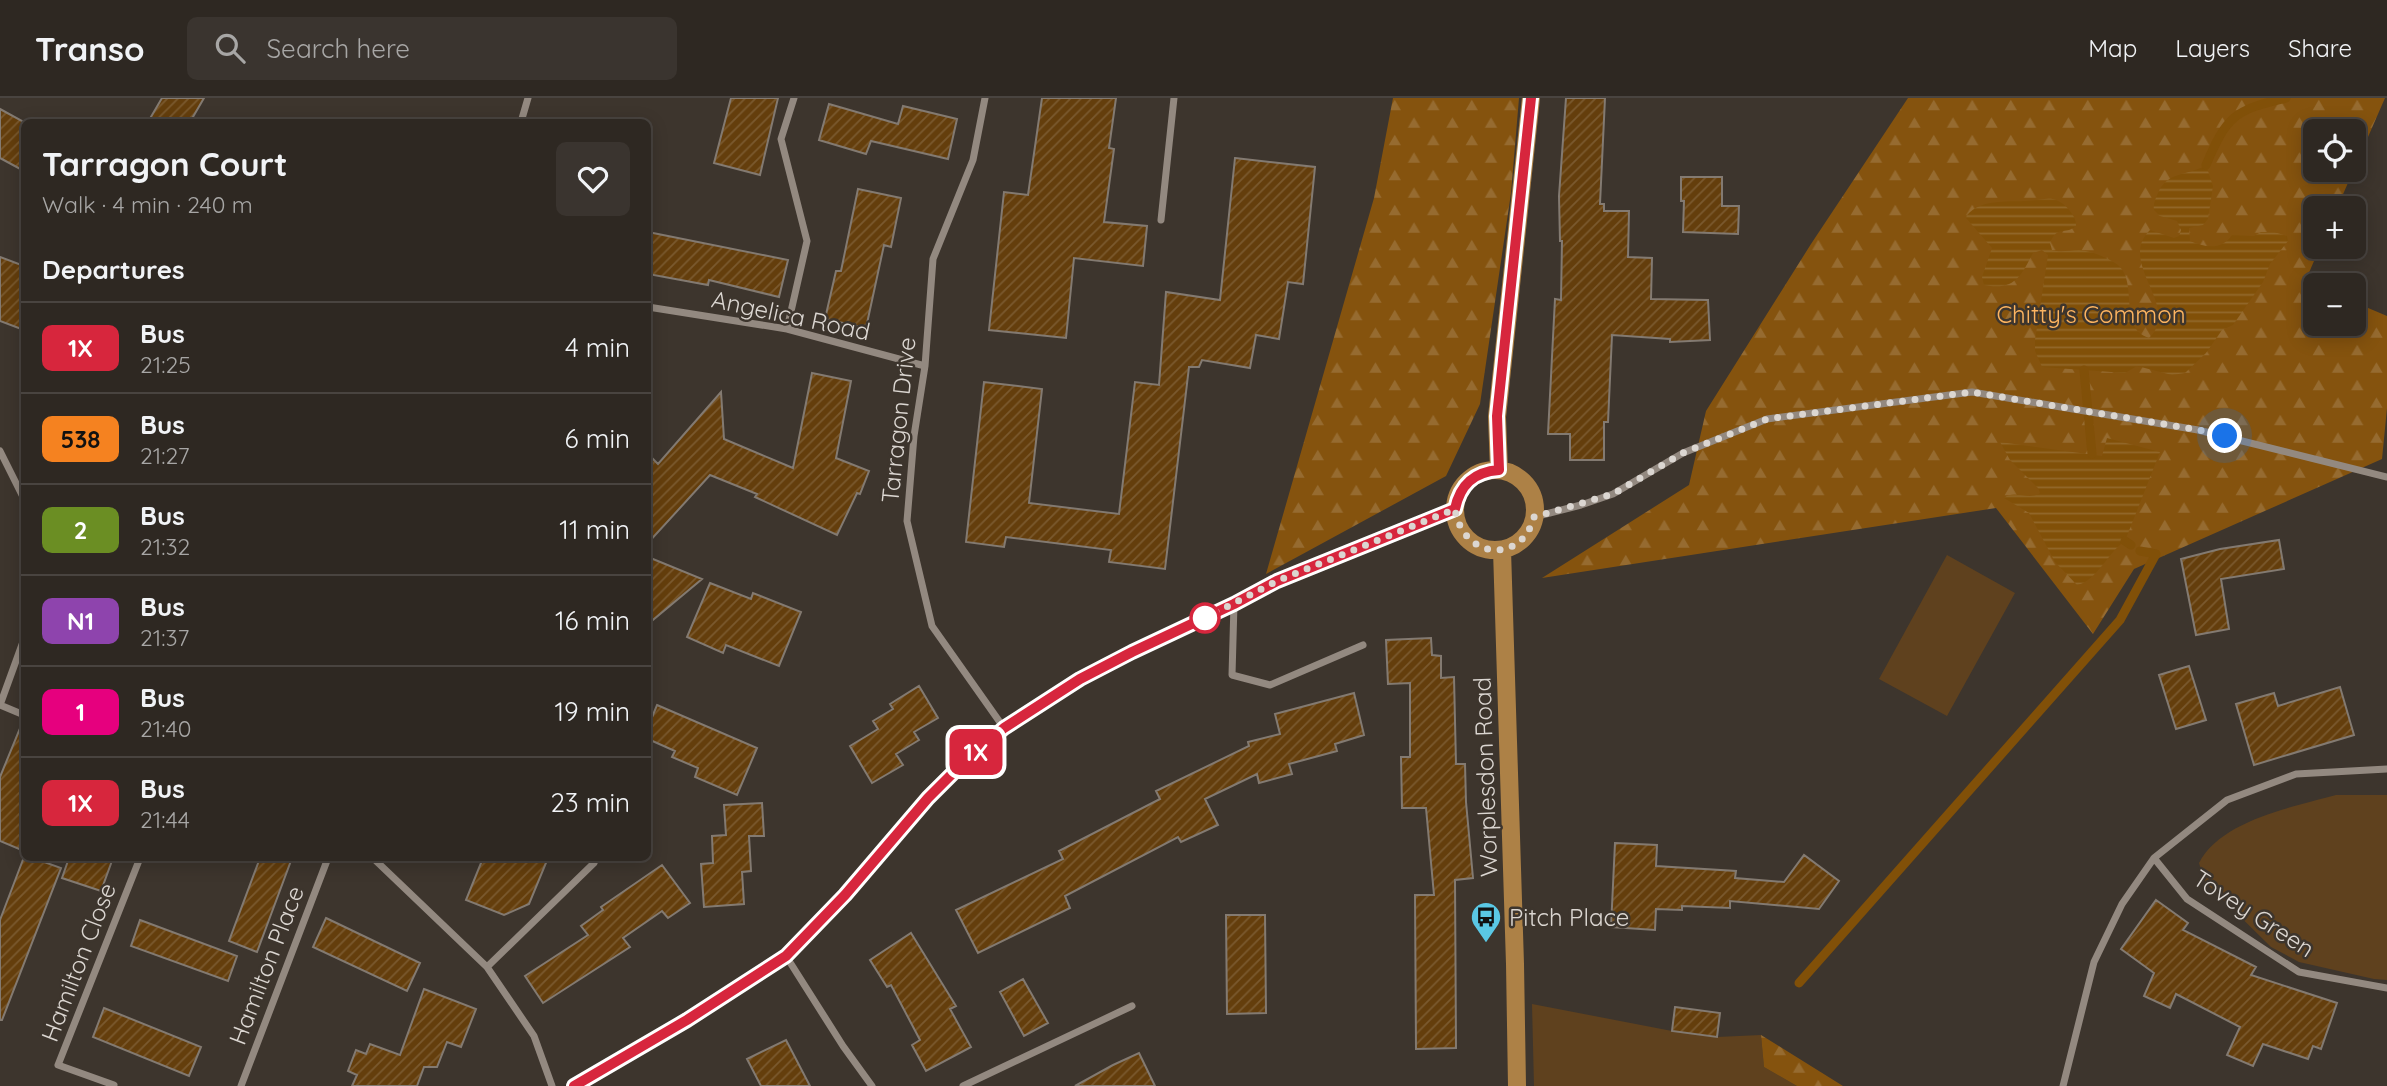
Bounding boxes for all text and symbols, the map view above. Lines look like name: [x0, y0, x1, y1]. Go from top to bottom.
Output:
search box: [187, 17, 677, 80]
text: Transo: [35, 28, 145, 69]
icon: search: [211, 29, 249, 67]
text: Search here: [267, 32, 410, 65]
text: Map: [2088, 33, 2137, 63]
text: Layers: [2175, 33, 2250, 63]
text: Share: [2288, 33, 2352, 63]
map controls: [2303, 119, 2366, 336]
button: locate: [2303, 119, 2366, 182]
button: heart: [556, 142, 630, 216]
text: Tarragon Court: [42, 143, 287, 184]
text: Walk · 4 min · 240 m: [42, 190, 253, 219]
button: +: [2303, 196, 2366, 259]
text: Departures: [42, 253, 185, 286]
button: −: [2303, 273, 2366, 336]
street label: Angelica Road: [709, 284, 873, 346]
park label: Chitty's Common: [1996, 299, 2186, 329]
text: Bus: [140, 317, 185, 350]
text: 4 min: [565, 331, 630, 364]
text: 1X: [68, 333, 93, 363]
street label: Tarragon Drive: [874, 336, 922, 504]
text: 21:25: [140, 350, 191, 379]
text: Bus: [140, 408, 185, 441]
your location: [2207, 418, 2242, 453]
text: 6 min: [565, 422, 630, 455]
text: 538: [61, 424, 100, 454]
text: 21:27: [140, 441, 190, 470]
text: Bus: [140, 499, 185, 532]
text: 11 min: [559, 513, 630, 546]
text: 2: [74, 515, 87, 545]
text: 21:32: [140, 532, 190, 561]
text: Bus: [140, 590, 185, 623]
unlabelled marker: [1190, 603, 1220, 633]
text: 16 min: [555, 604, 630, 637]
text: N1: [67, 606, 94, 636]
text: 21:37: [140, 623, 189, 652]
street label: Worplesdon Road: [1467, 676, 1503, 878]
text: Bus: [140, 681, 185, 714]
text: 19 min: [554, 695, 630, 728]
text: 1: [76, 697, 85, 727]
text: 21:40: [140, 714, 191, 743]
line badge: 1X: [944, 729, 1007, 775]
text: 1X: [963, 737, 989, 767]
text: Bus: [140, 772, 185, 805]
text: 23 min: [551, 786, 630, 819]
text: 1X: [68, 788, 93, 818]
text: 21:44: [140, 805, 190, 834]
street label: Tovey Green: [2188, 863, 2320, 963]
street label: Hamilton Close: [34, 878, 122, 1046]
street label: Hamilton Place: [222, 881, 310, 1049]
bus stop icon: Pitch Place: [1469, 900, 1503, 944]
place label: Pitch Place: [1509, 902, 1629, 932]

